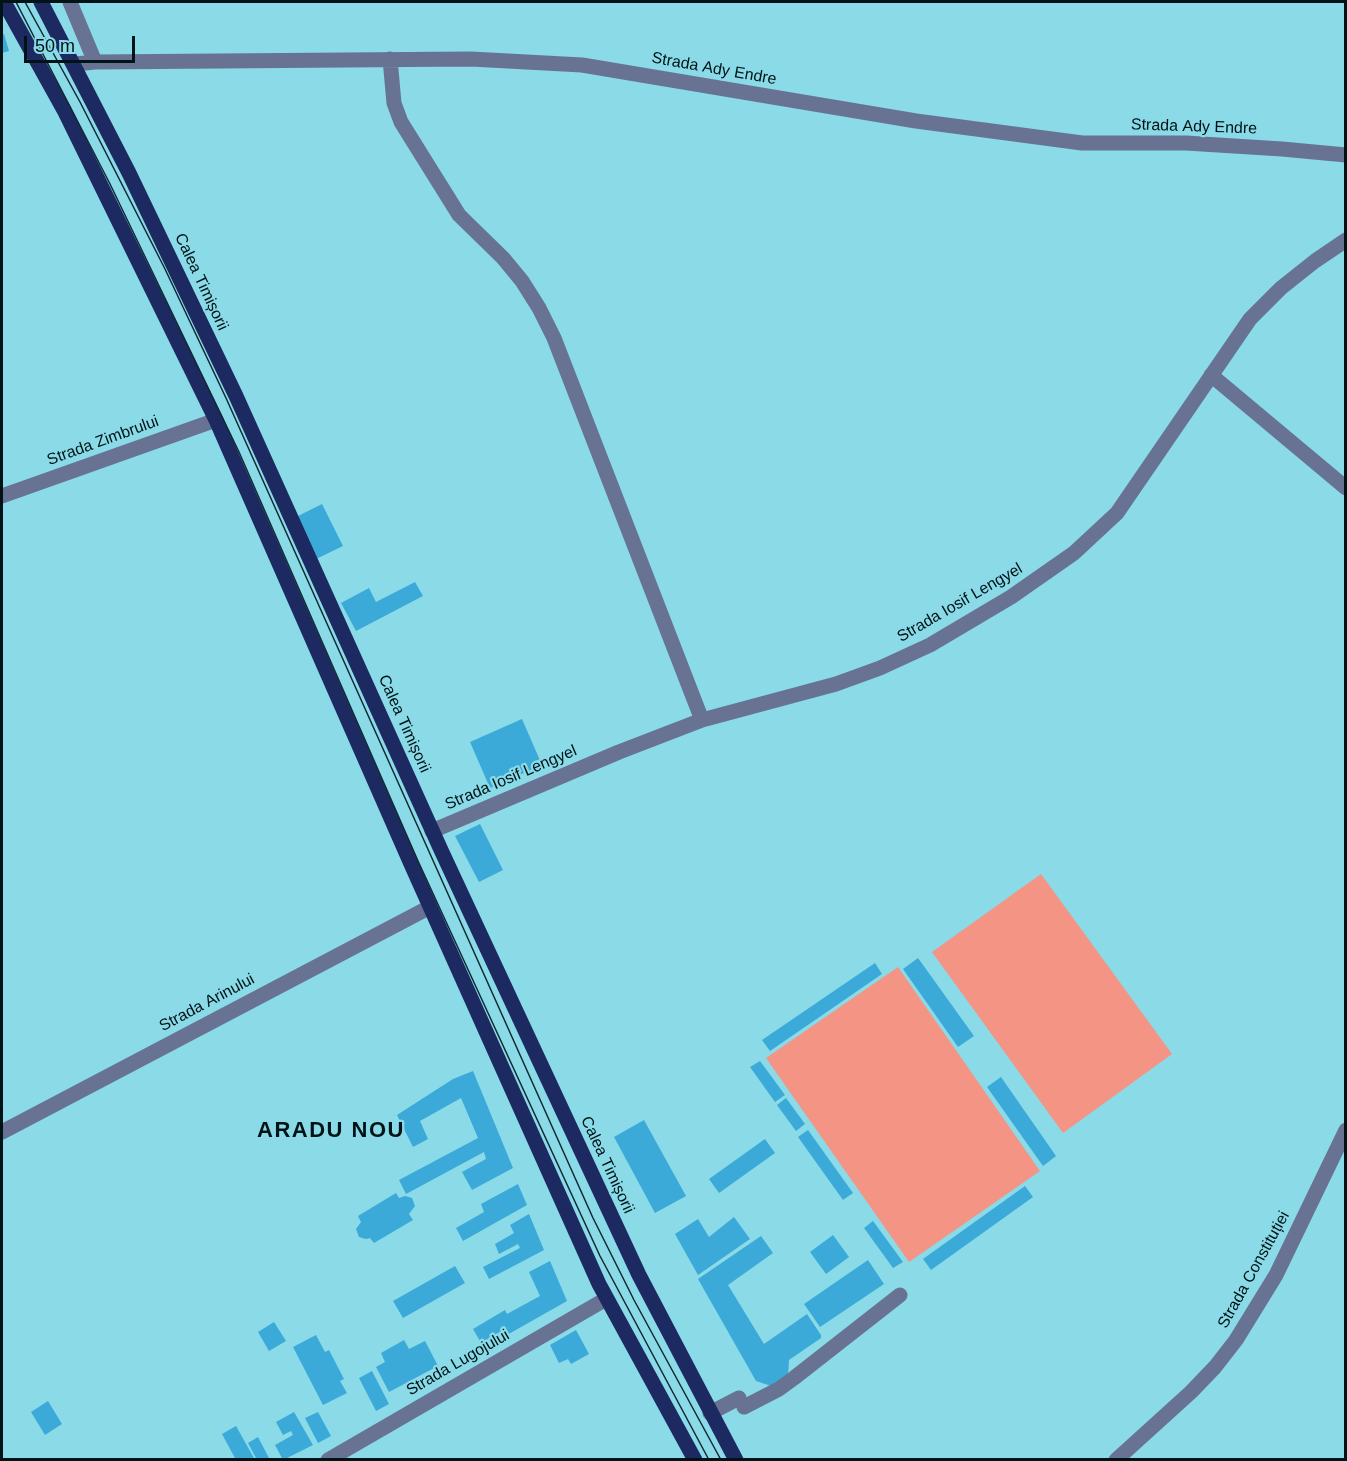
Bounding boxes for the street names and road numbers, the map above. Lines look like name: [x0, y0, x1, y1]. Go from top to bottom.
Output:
street label: Strada Ady Endre: [650, 49, 778, 89]
street label: Strada Ady Endre: [1131, 115, 1257, 139]
street label: Calea Timișorii: [170, 230, 232, 334]
street label: Strada Zimbrului: [45, 412, 161, 470]
street label: Strada Iosif Lengyel: [894, 559, 1026, 647]
street label: Calea Timișorii: [374, 672, 434, 776]
street label: Strada Iosif Lengyel: [442, 742, 580, 814]
street label: Strada Arinului: [156, 970, 258, 1036]
street label: Calea Timișorii: [576, 1113, 638, 1217]
street label: Strada Constituției: [1214, 1208, 1294, 1332]
street label: Strada Lugojului: [403, 1326, 513, 1400]

